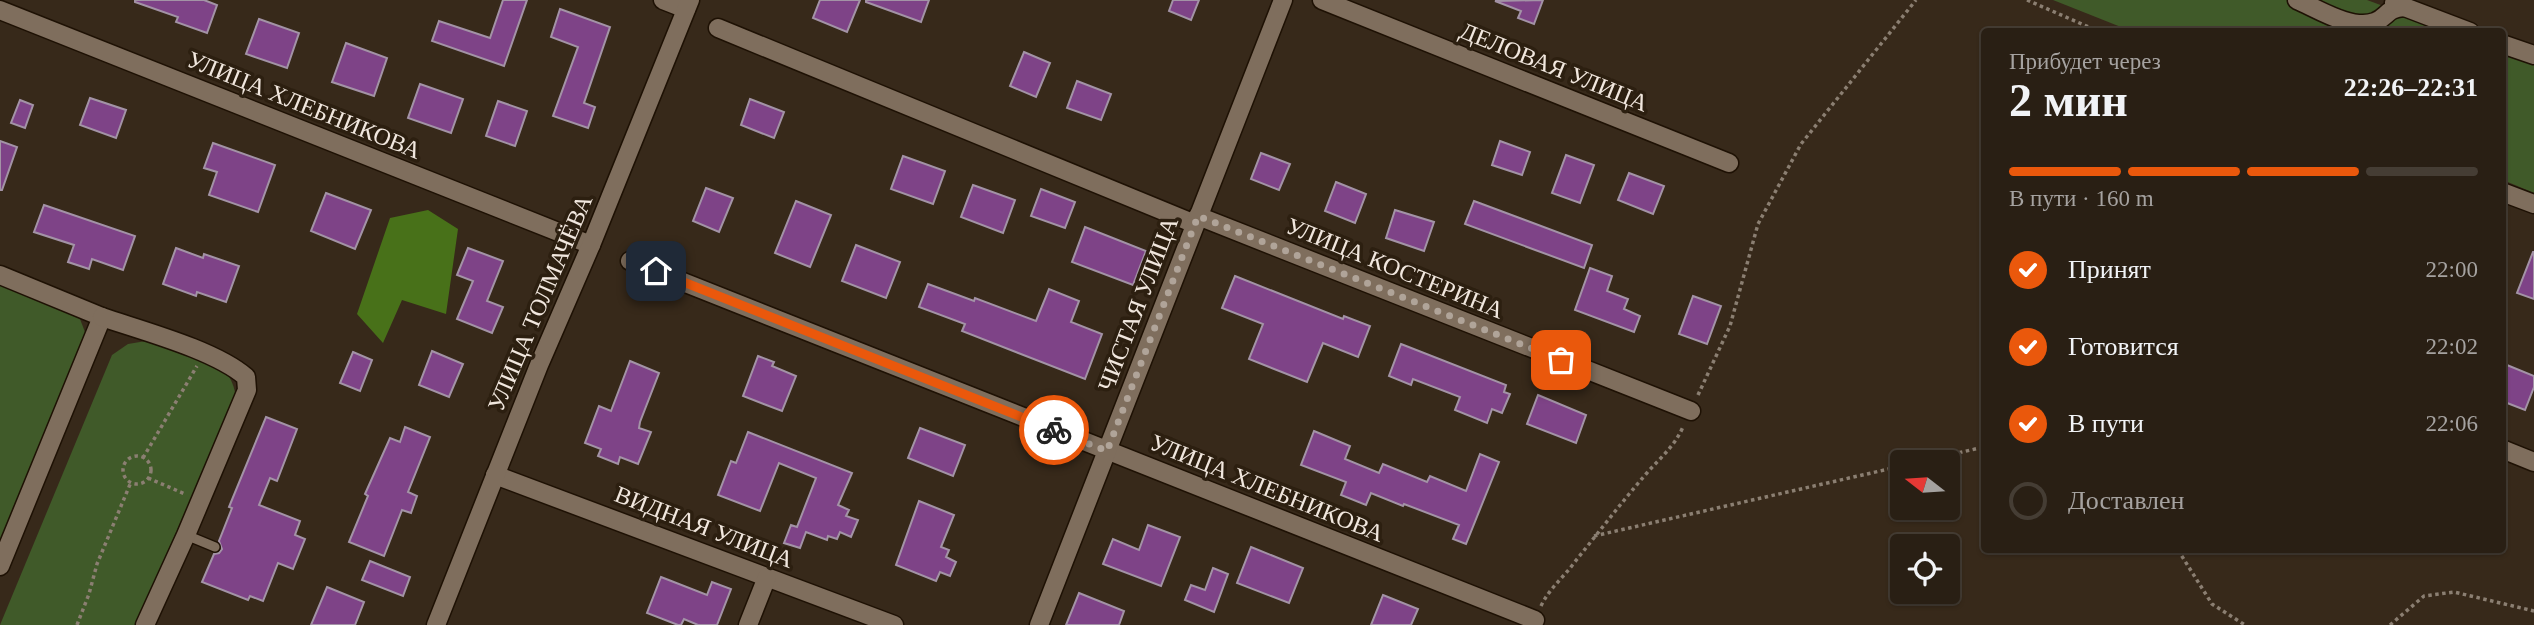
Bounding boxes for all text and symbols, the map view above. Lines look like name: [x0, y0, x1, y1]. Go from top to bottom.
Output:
street label: ДЕЛОВАЯ УЛИЦА: [1456, 17, 1653, 117]
street label: УЛИЦА ХЛЕБНИКОВА: [183, 46, 425, 164]
text: Прибудет через: [2009, 49, 2161, 74]
text: 22:26–22:31: [2344, 73, 2478, 102]
text: 2 мин: [2009, 75, 2128, 126]
text: В пути · 160 m: [2009, 186, 2154, 211]
street label: УЛИЦА ТОЛМАЧЁВА: [483, 190, 598, 415]
street label: УЛИЦА КОСТЕРИНА: [1282, 212, 1508, 324]
street label: ЧИСТАЯ УЛИЦА: [1093, 213, 1183, 395]
pin: [626, 241, 686, 301]
icon: check: [2009, 251, 2047, 289]
icon: home: [637, 252, 675, 290]
text: Принят: [2068, 255, 2151, 284]
text: 22:00: [2426, 257, 2478, 282]
icon: check: [2009, 328, 2047, 366]
pin: [1531, 330, 1591, 390]
text: Готовится: [2068, 332, 2179, 361]
text: 22:02: [2426, 334, 2478, 359]
icon: bag: [1542, 341, 1580, 379]
courier: [1019, 395, 1089, 465]
icon: check: [2009, 405, 2047, 443]
text: В пути: [2068, 409, 2144, 438]
icon: bike: [1035, 411, 1073, 449]
text: 22:06: [2426, 411, 2478, 436]
street label: УЛИЦА ХЛЕБНИКОВА: [1146, 429, 1388, 547]
north arrow: [1890, 450, 1960, 520]
map controls: [1890, 450, 1960, 604]
street label: ВИДНАЯ УЛИЦА: [611, 481, 797, 573]
text: Доставлен: [2068, 486, 2185, 515]
button: locate: [1890, 534, 1960, 604]

